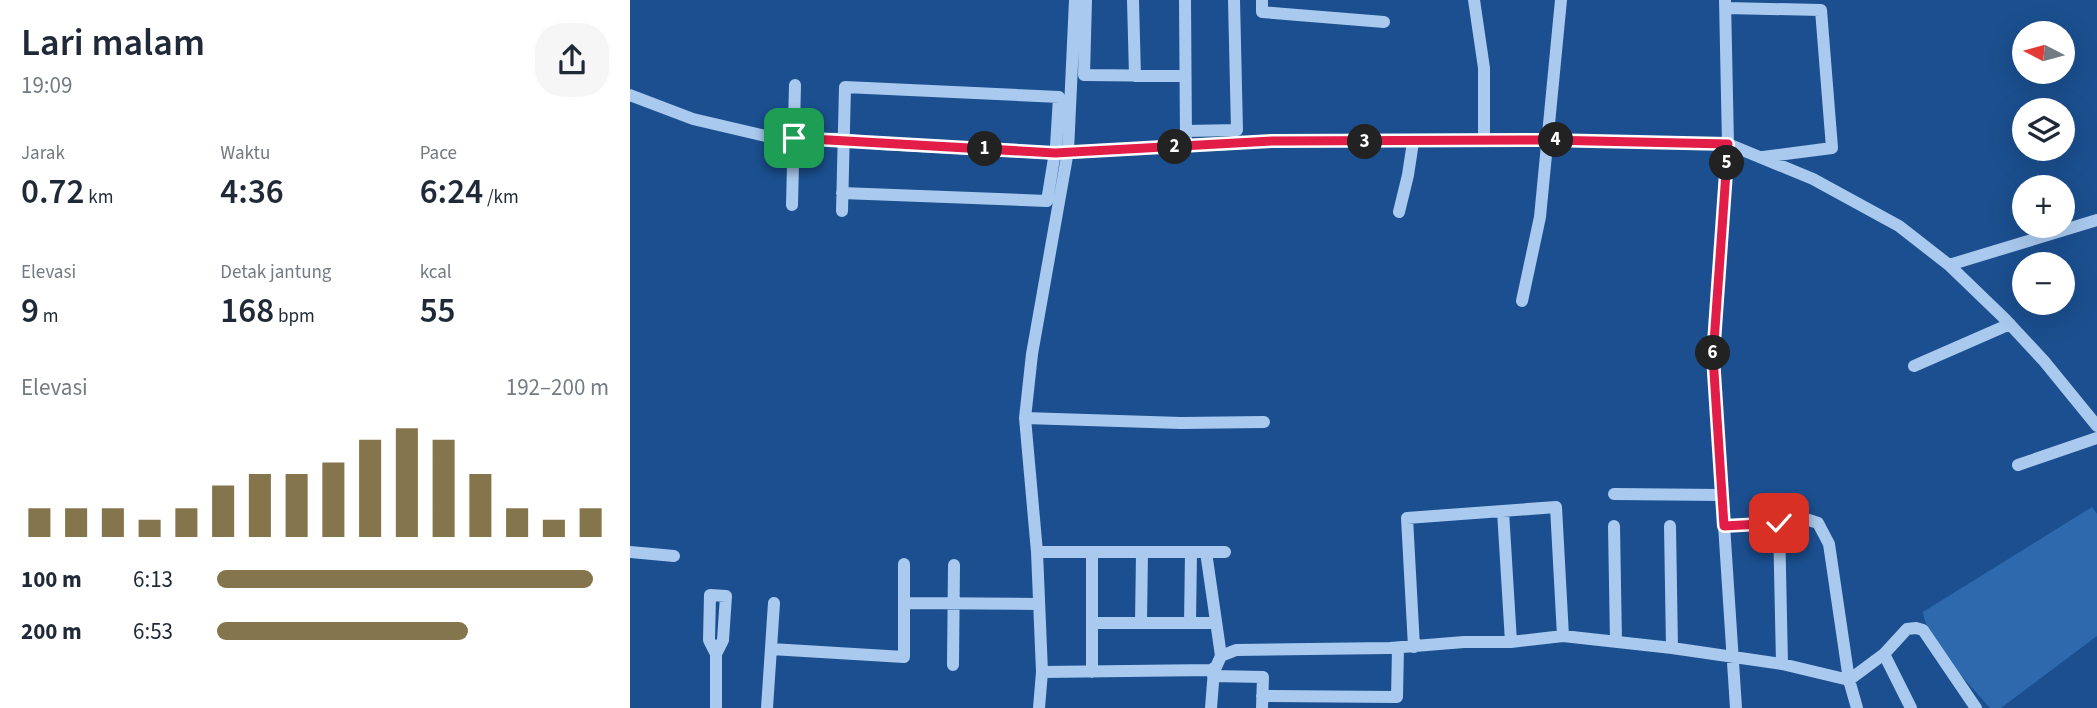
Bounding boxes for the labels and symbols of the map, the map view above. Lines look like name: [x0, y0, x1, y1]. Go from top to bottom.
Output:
north arrow: [2012, 21, 2076, 84]
pin: [764, 108, 824, 168]
pin: 4: [1538, 122, 1574, 158]
pin: 3: [1348, 124, 1382, 160]
pin: 2: [1158, 130, 1192, 164]
pin: 1: [968, 132, 1002, 166]
pin: 5: [1710, 146, 1744, 180]
pin: 6: [1696, 336, 1730, 370]
pin: [1749, 493, 1809, 553]

